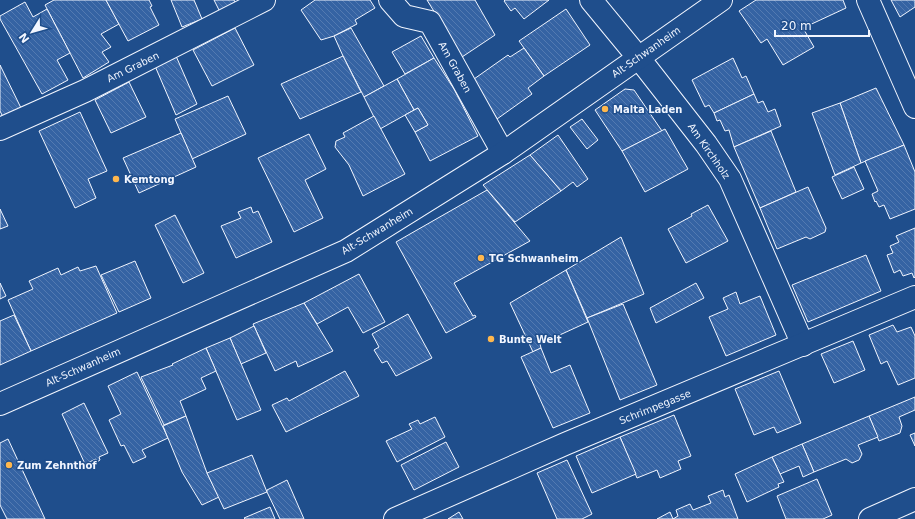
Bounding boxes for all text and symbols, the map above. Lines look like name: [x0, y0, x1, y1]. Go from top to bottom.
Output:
north arrow: [12, 12, 52, 52]
scale bar: [775, 12, 869, 38]
text: 20 m: [781, 19, 812, 33]
street label: Alt-Schwanheim: [610, 24, 682, 80]
text: N: [16, 30, 32, 45]
street label: Am Graben: [436, 40, 474, 94]
street label: Am Graben: [105, 50, 161, 84]
marker: Malta Laden: [600, 104, 610, 114]
place label: Malta Laden: [613, 104, 682, 115]
street label: Am Kirchholz: [686, 121, 732, 181]
marker: Kemtong: [111, 174, 121, 184]
place label: Kemtong: [124, 174, 175, 185]
street label: Alt-Schwanheim: [339, 205, 415, 257]
marker: TG Schwanheim: [476, 253, 486, 263]
place label: TG Schwanheim: [489, 253, 579, 264]
marker: Bunte Welt: [486, 334, 496, 344]
place label: Bunte Welt: [499, 334, 562, 345]
street label: Alt-Schwanheim: [44, 346, 122, 388]
street label: Schrimpegasse: [618, 388, 692, 426]
marker: Zum Zehnthof: [4, 460, 14, 470]
place label: Zum Zehnthof: [17, 460, 97, 471]

